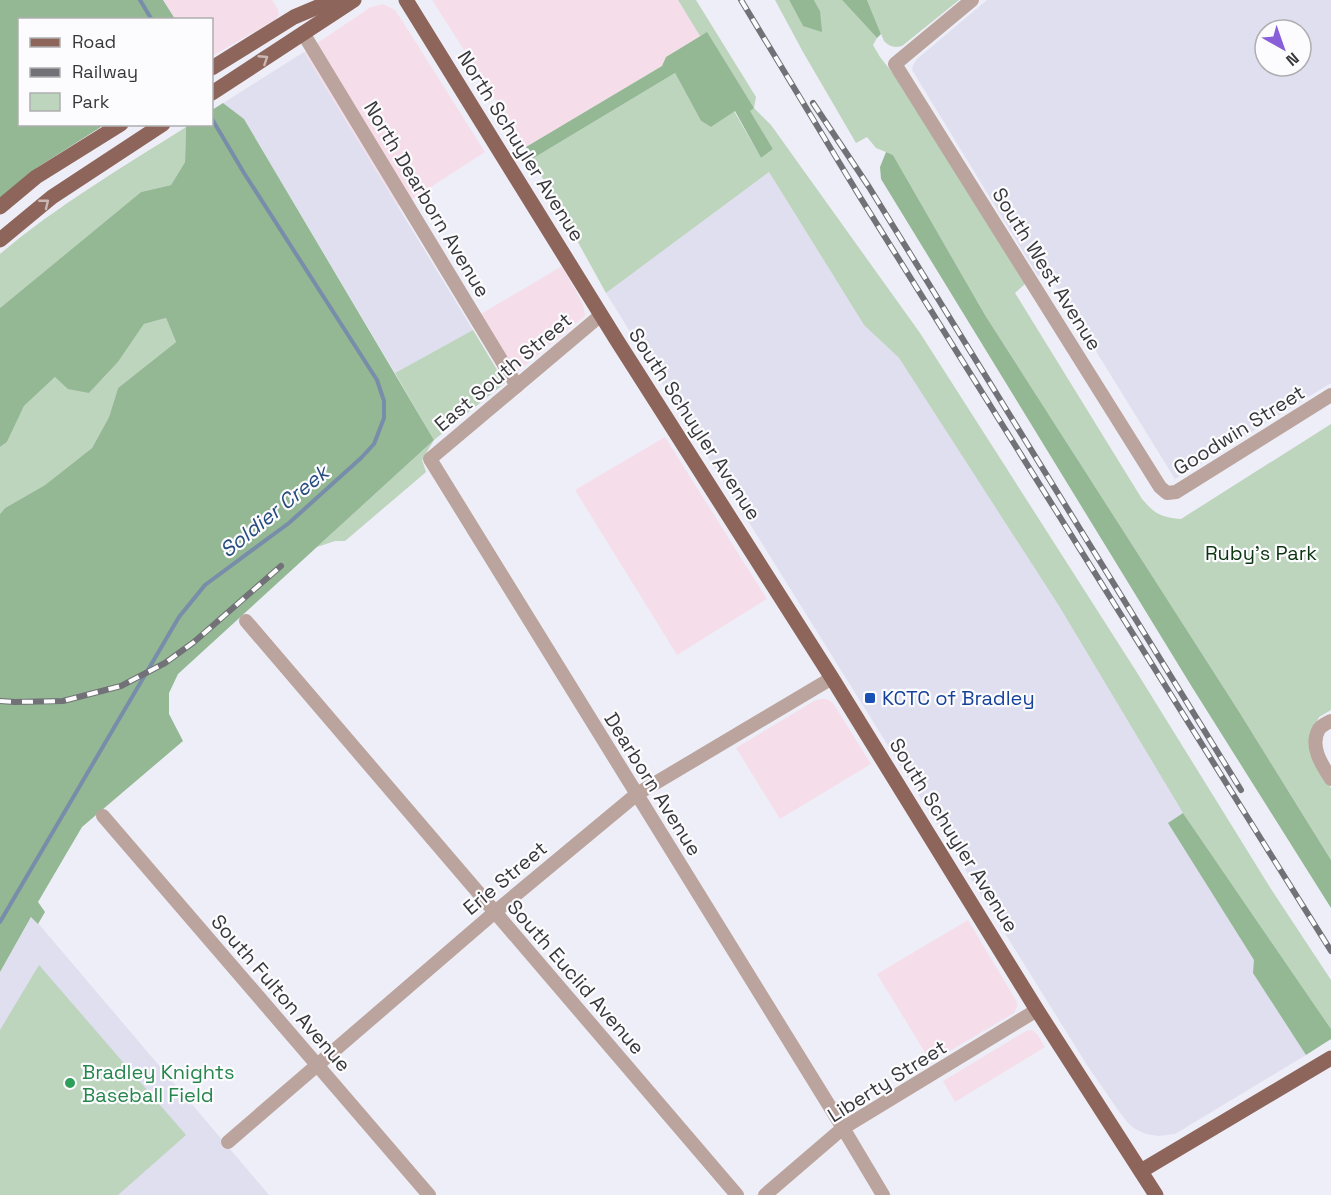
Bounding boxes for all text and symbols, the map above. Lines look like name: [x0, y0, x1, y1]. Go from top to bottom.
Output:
legend: [18, 18, 213, 126]
north arrow: [1253, 18, 1313, 78]
text: Road: [72, 30, 116, 53]
street label: North Schuyler Avenue: [452, 46, 590, 246]
text: N: [1281, 48, 1303, 71]
one-way arrow: [258, 54, 268, 66]
text: Railway: [72, 60, 138, 83]
text: Park: [72, 90, 110, 113]
street label: North Dearborn Avenue: [358, 96, 496, 302]
street label: South West Avenue: [986, 183, 1108, 355]
one-way arrow: [38, 199, 49, 210]
street label: East South Street: [429, 307, 577, 437]
street label: South Schuyler Avenue: [623, 323, 767, 525]
street label: Goodwin Street: [1168, 379, 1310, 481]
water label: Soldier Creek: [214, 457, 336, 563]
park label: Ruby's Park: [1205, 540, 1317, 566]
place label: KCTC of Bradley: [882, 685, 1035, 711]
marker: KCTC of Bradley: [863, 691, 877, 705]
street label: Dearborn Avenue: [598, 707, 708, 861]
street label: South Schuyler Avenue: [884, 733, 1024, 937]
street label: Erie Street: [458, 835, 552, 921]
street label: South Euclid Avenue: [502, 894, 650, 1060]
street label: South Fulton Avenue: [205, 909, 357, 1077]
street label: Liberty Street: [823, 1034, 951, 1128]
place label: Bradley Knights Baseball Field: [82, 1059, 235, 1108]
marker: Bradley Knights Baseball Field: [63, 1076, 77, 1090]

